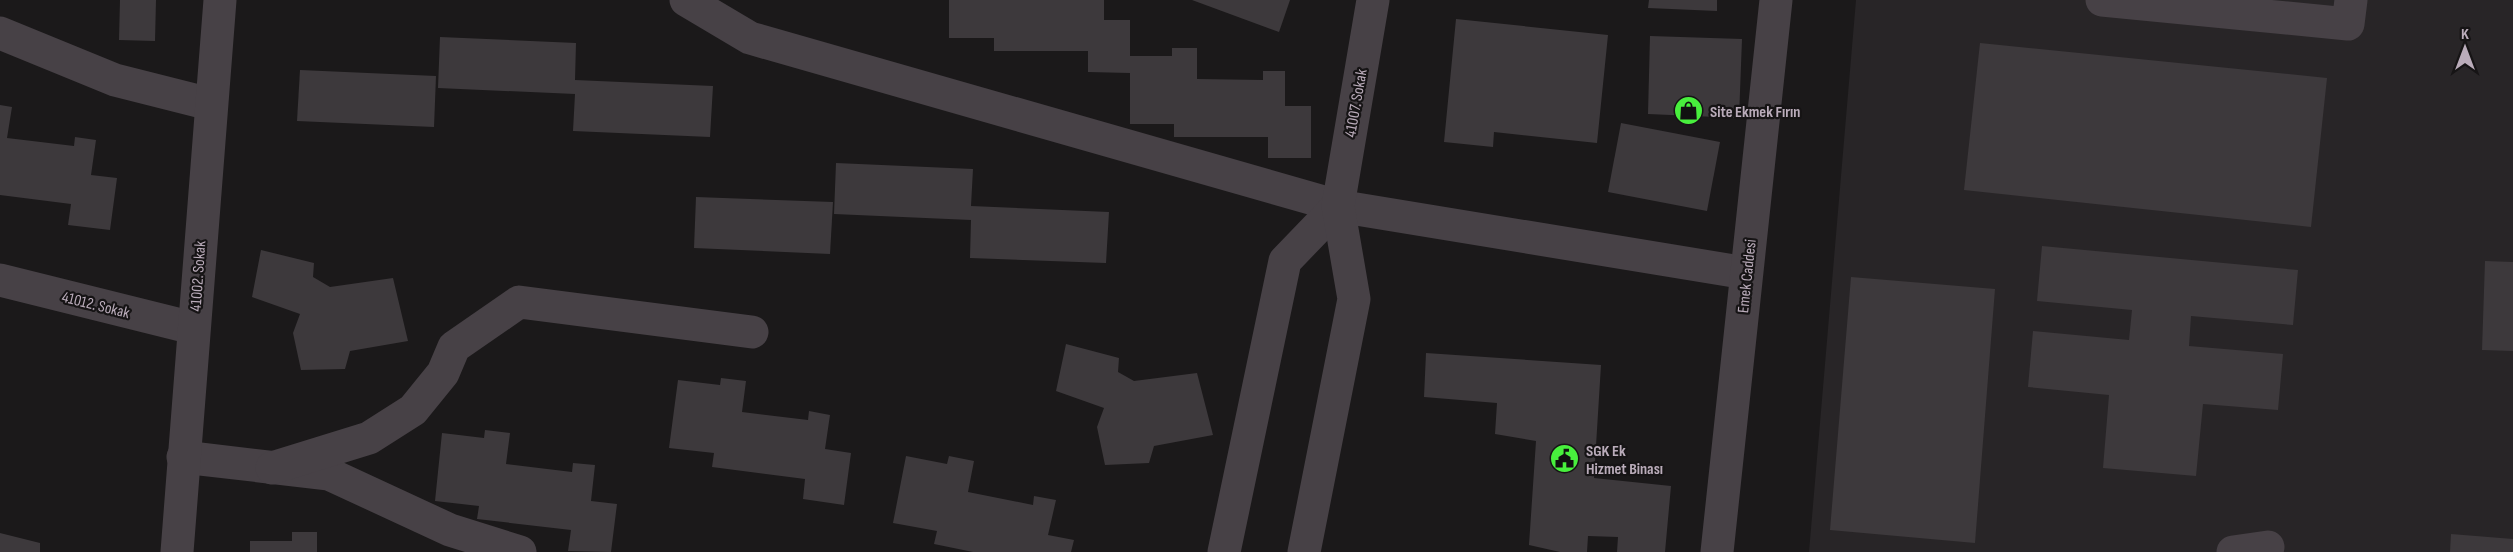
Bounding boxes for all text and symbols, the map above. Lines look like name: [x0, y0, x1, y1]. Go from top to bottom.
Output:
north arrow: [2435, 18, 2495, 78]
text: K: [2461, 25, 2469, 44]
street label: 41007. Sokak: [1341, 68, 1372, 139]
shop icon: Site Ekmek Fırın: [1673, 95, 1705, 127]
place label: Site Ekmek Fırın: [1710, 103, 1800, 122]
street label: Emek Caddesi: [1734, 238, 1761, 314]
street label: 41002. Sokak: [187, 240, 210, 312]
street label: 41012. Sokak: [60, 288, 132, 323]
place label: SGK Ek Hizmet Binası: [1586, 442, 1663, 479]
public building icon: SGK Ek Hizmet Binası: [1549, 443, 1581, 475]

